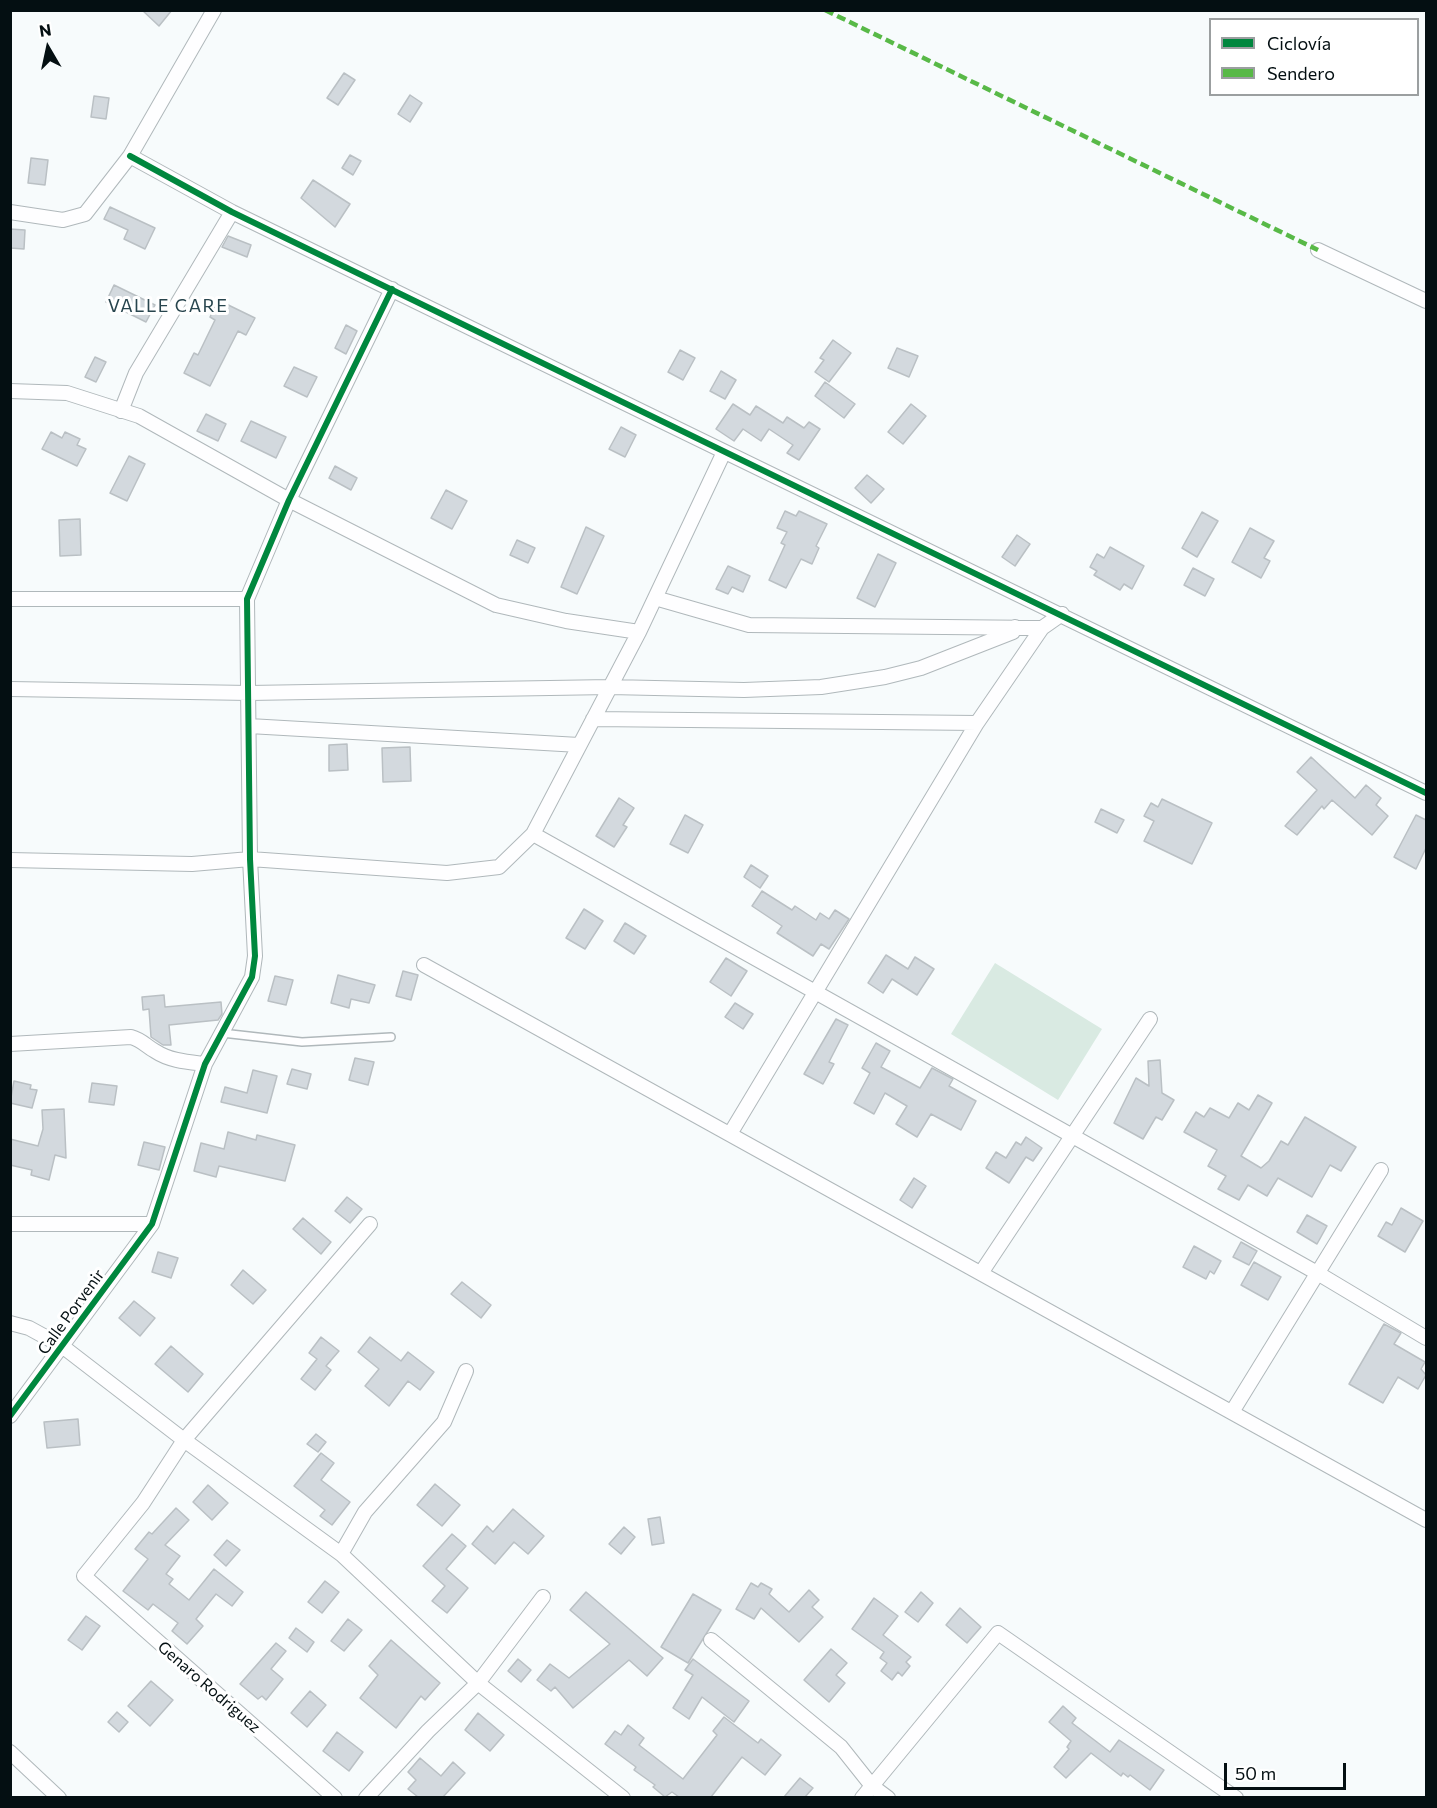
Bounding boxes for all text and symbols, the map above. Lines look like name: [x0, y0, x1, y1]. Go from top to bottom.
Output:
north arrow: [18, 18, 78, 78]
legend: [1209, 18, 1419, 96]
text: N: [38, 19, 53, 40]
text: Ciclovía: [1267, 32, 1331, 54]
text: Sendero: [1267, 62, 1335, 84]
district label: VALLE CARE: [108, 295, 228, 317]
street label: Calle Porvenir: [34, 1266, 108, 1358]
street label: Genaro Rodriguez: [154, 1637, 264, 1737]
scale bar: [1227, 1751, 1348, 1789]
text: 50 m: [1235, 1762, 1276, 1784]

